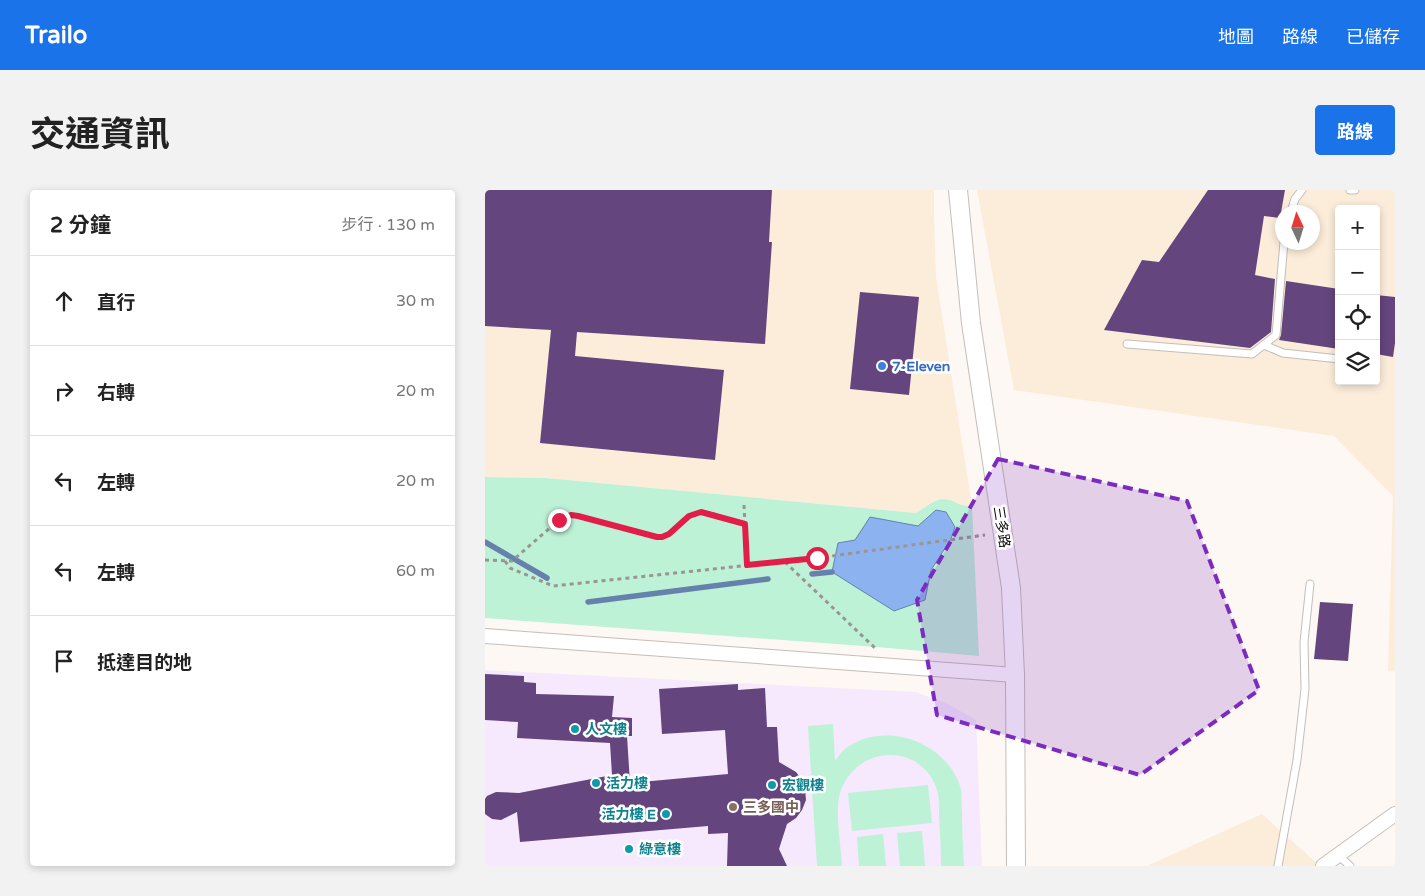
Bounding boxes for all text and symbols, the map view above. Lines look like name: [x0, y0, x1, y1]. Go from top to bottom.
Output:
text: Trailo: [25, 21, 87, 50]
text: 地圖: [1218, 26, 1254, 48]
text: 路線: [1282, 26, 1318, 48]
text: 已儲存: [1346, 26, 1400, 48]
button: 路線: [1315, 105, 1395, 155]
text: 交通資訊: [30, 114, 170, 156]
north arrow: [1275, 205, 1320, 250]
map controls: [1335, 205, 1380, 385]
button: +: [1335, 205, 1380, 250]
text: 2 分鐘: [50, 213, 111, 238]
text: 步行 · 130 m: [342, 215, 435, 235]
button: −: [1335, 250, 1380, 295]
icon: ahead: [50, 287, 78, 315]
text: 30 m: [396, 291, 435, 311]
text: 直行: [97, 292, 135, 314]
button: locate: [1335, 295, 1380, 340]
button: layers: [1335, 340, 1380, 385]
place label: 7-Eleven: [892, 358, 950, 375]
marker: 7-Eleven: [876, 360, 888, 372]
icon: right: [50, 377, 78, 405]
text: 20 m: [396, 381, 435, 401]
text: 右轉: [97, 382, 135, 404]
icon: left: [50, 467, 78, 495]
text: 20 m: [396, 471, 435, 491]
text: 左轉: [97, 472, 135, 494]
street label: 三多路: [990, 505, 1013, 549]
route end: [548, 509, 571, 532]
route start: [806, 547, 829, 570]
icon: left: [50, 557, 78, 585]
text: 60 m: [396, 561, 435, 581]
text: 左轉: [97, 562, 135, 584]
icon: arrive: [50, 647, 78, 675]
text: 抵達目的地: [97, 652, 192, 674]
place label: 人文樓: [585, 721, 627, 738]
marker: 人文樓: [569, 723, 581, 735]
place label: 活力樓: [606, 775, 648, 792]
marker: 活力樓: [590, 777, 602, 789]
place label: 宏觀樓: [782, 777, 824, 794]
marker: 宏觀樓: [766, 779, 778, 791]
place label: 三多國中: [743, 799, 799, 816]
marker: 三多國中: [727, 801, 739, 813]
place label: 活力樓 E: [601, 806, 656, 823]
marker: 活力樓 E: [660, 808, 672, 820]
place label: 綠意樓: [639, 841, 681, 858]
marker: 綠意樓: [623, 843, 635, 855]

